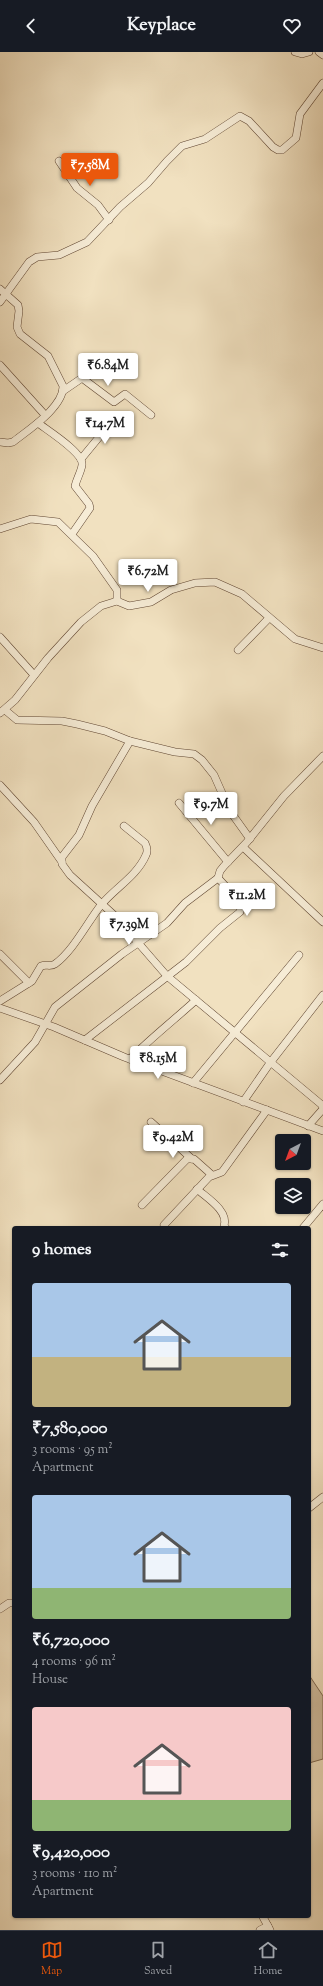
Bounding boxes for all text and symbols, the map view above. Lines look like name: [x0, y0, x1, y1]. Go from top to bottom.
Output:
text: Keyplace: [127, 13, 196, 39]
icon: back: [20, 15, 42, 37]
icon: heart: [281, 15, 303, 37]
pin: ₹7.58M: [57, 153, 123, 187]
text: ₹7.58M: [70, 157, 110, 175]
pin: ₹6.84M: [75, 353, 141, 387]
text: ₹6.84M: [87, 357, 129, 375]
pin: ₹14.7M: [72, 411, 138, 445]
text: ₹14.7M: [85, 415, 125, 433]
pin: ₹6.72M: [115, 559, 181, 593]
text: ₹6.72M: [127, 563, 169, 581]
pin: ₹9.7M: [183, 792, 239, 826]
text: ₹9.7M: [193, 796, 229, 814]
pin: ₹11.2M: [214, 883, 280, 917]
text: ₹11.2M: [228, 887, 266, 905]
pin: ₹7.39M: [96, 912, 162, 946]
text: ₹7.39M: [109, 916, 149, 934]
pin: ₹8.15M: [125, 1046, 191, 1080]
text: ₹8.15M: [139, 1050, 177, 1068]
pin: ₹9.42M: [140, 1125, 206, 1159]
text: ₹9.42M: [152, 1129, 194, 1147]
north arrow: [275, 1134, 311, 1170]
map controls: [275, 1134, 311, 1214]
button: layers: [275, 1178, 311, 1214]
text: 9 homes: [32, 1238, 91, 1262]
icon: filters: [269, 1239, 291, 1261]
icon: home: [126, 1309, 198, 1381]
text: ₹7,580,000: [32, 1417, 108, 1441]
text: 3 rooms · 95 m²: [32, 1441, 113, 1459]
text: Apartment: [32, 1459, 93, 1477]
icon: home: [126, 1521, 198, 1593]
text: ₹6,720,000: [32, 1629, 110, 1653]
text: 4 rooms · 96 m²: [32, 1653, 116, 1671]
text: House: [32, 1671, 68, 1689]
icon: home: [126, 1733, 198, 1805]
text: ₹9,420,000: [32, 1841, 110, 1865]
text: 3 rooms · 110 m²: [32, 1865, 117, 1883]
text: Apartment: [32, 1883, 93, 1901]
tab: Map: [41, 1939, 63, 1979]
tab: Saved: [144, 1939, 172, 1979]
tab: Home: [253, 1939, 282, 1979]

